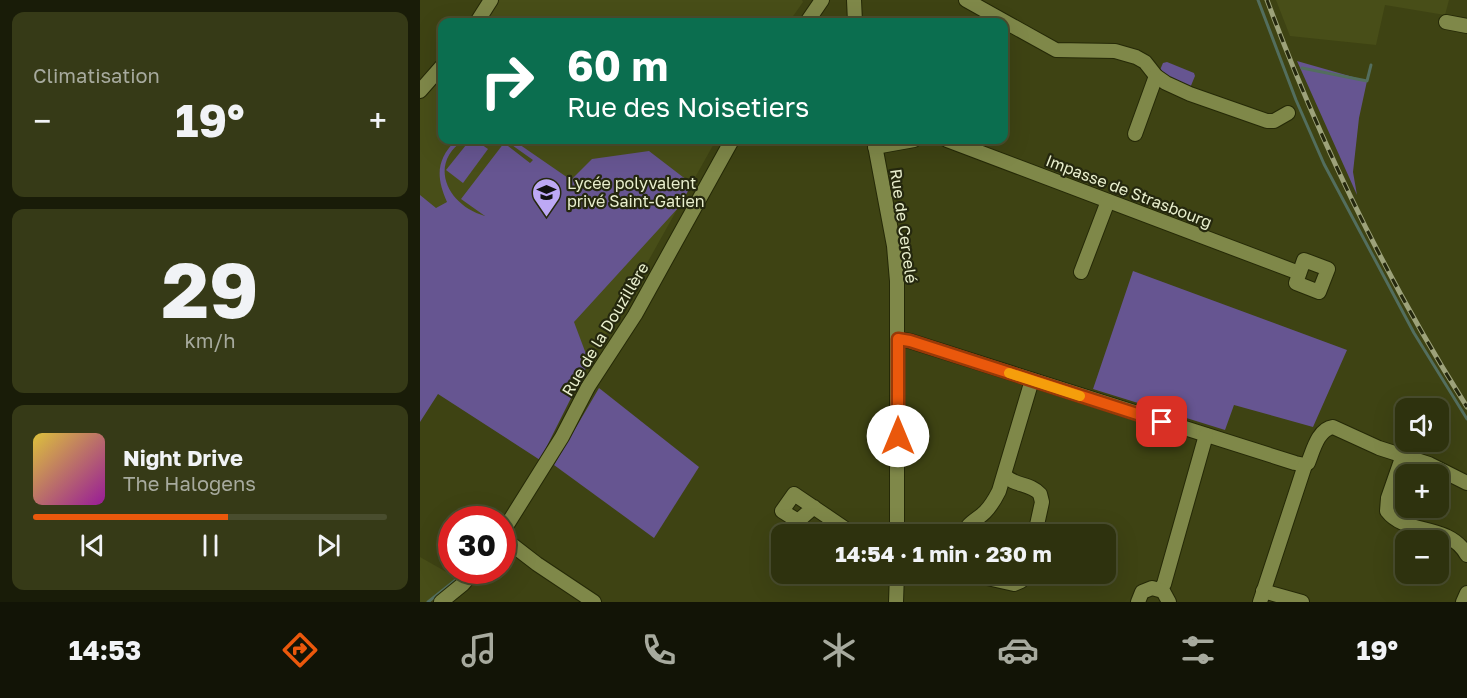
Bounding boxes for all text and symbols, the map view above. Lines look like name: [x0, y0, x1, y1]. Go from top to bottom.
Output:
text: 60 m: [567, 40, 668, 90]
icon: right: [468, 42, 546, 120]
text: Climatisation: [33, 63, 160, 87]
text: Rue des Noisetiers: [567, 91, 809, 123]
text: 19°: [175, 93, 245, 147]
text: −: [33, 101, 51, 140]
text: +: [369, 101, 387, 140]
street label: Impasse de Strasbourg: [1043, 150, 1215, 232]
street label: Rue de Cercelé: [886, 168, 922, 284]
place label: Lycée polyvalent privé Saint-Gatien: [567, 173, 705, 211]
school or university icon: Lycée polyvalent privé Saint-Gatien: [530, 176, 562, 218]
text: 29: [161, 242, 259, 335]
street label: Rue de la Douzillère: [557, 259, 653, 399]
text: km/h: [185, 328, 235, 352]
pin: [1136, 396, 1187, 447]
map controls: [1395, 398, 1449, 584]
button: sound: [1395, 398, 1449, 452]
position arrow: [866, 404, 930, 468]
icon: arrive: [1145, 405, 1178, 438]
text: Night Drive: [123, 444, 243, 471]
button: +: [1395, 464, 1449, 518]
text: The Halogens: [123, 471, 256, 495]
speed limit sign: 30: [438, 506, 516, 584]
icon: previous: [76, 529, 109, 562]
icon: pause: [194, 529, 227, 562]
icon: next: [312, 529, 345, 562]
button: −: [1395, 530, 1449, 584]
text: 14:54 · 1 min · 230 m: [835, 540, 1052, 567]
icon: directions: [279, 629, 321, 671]
icon: music: [458, 629, 500, 671]
icon: phone: [638, 629, 680, 671]
icon: climate: [818, 629, 860, 671]
icon: car: [997, 629, 1039, 671]
icon: filters: [1177, 629, 1219, 671]
text: 14:53: [69, 634, 141, 666]
text: 19°: [1357, 634, 1398, 666]

